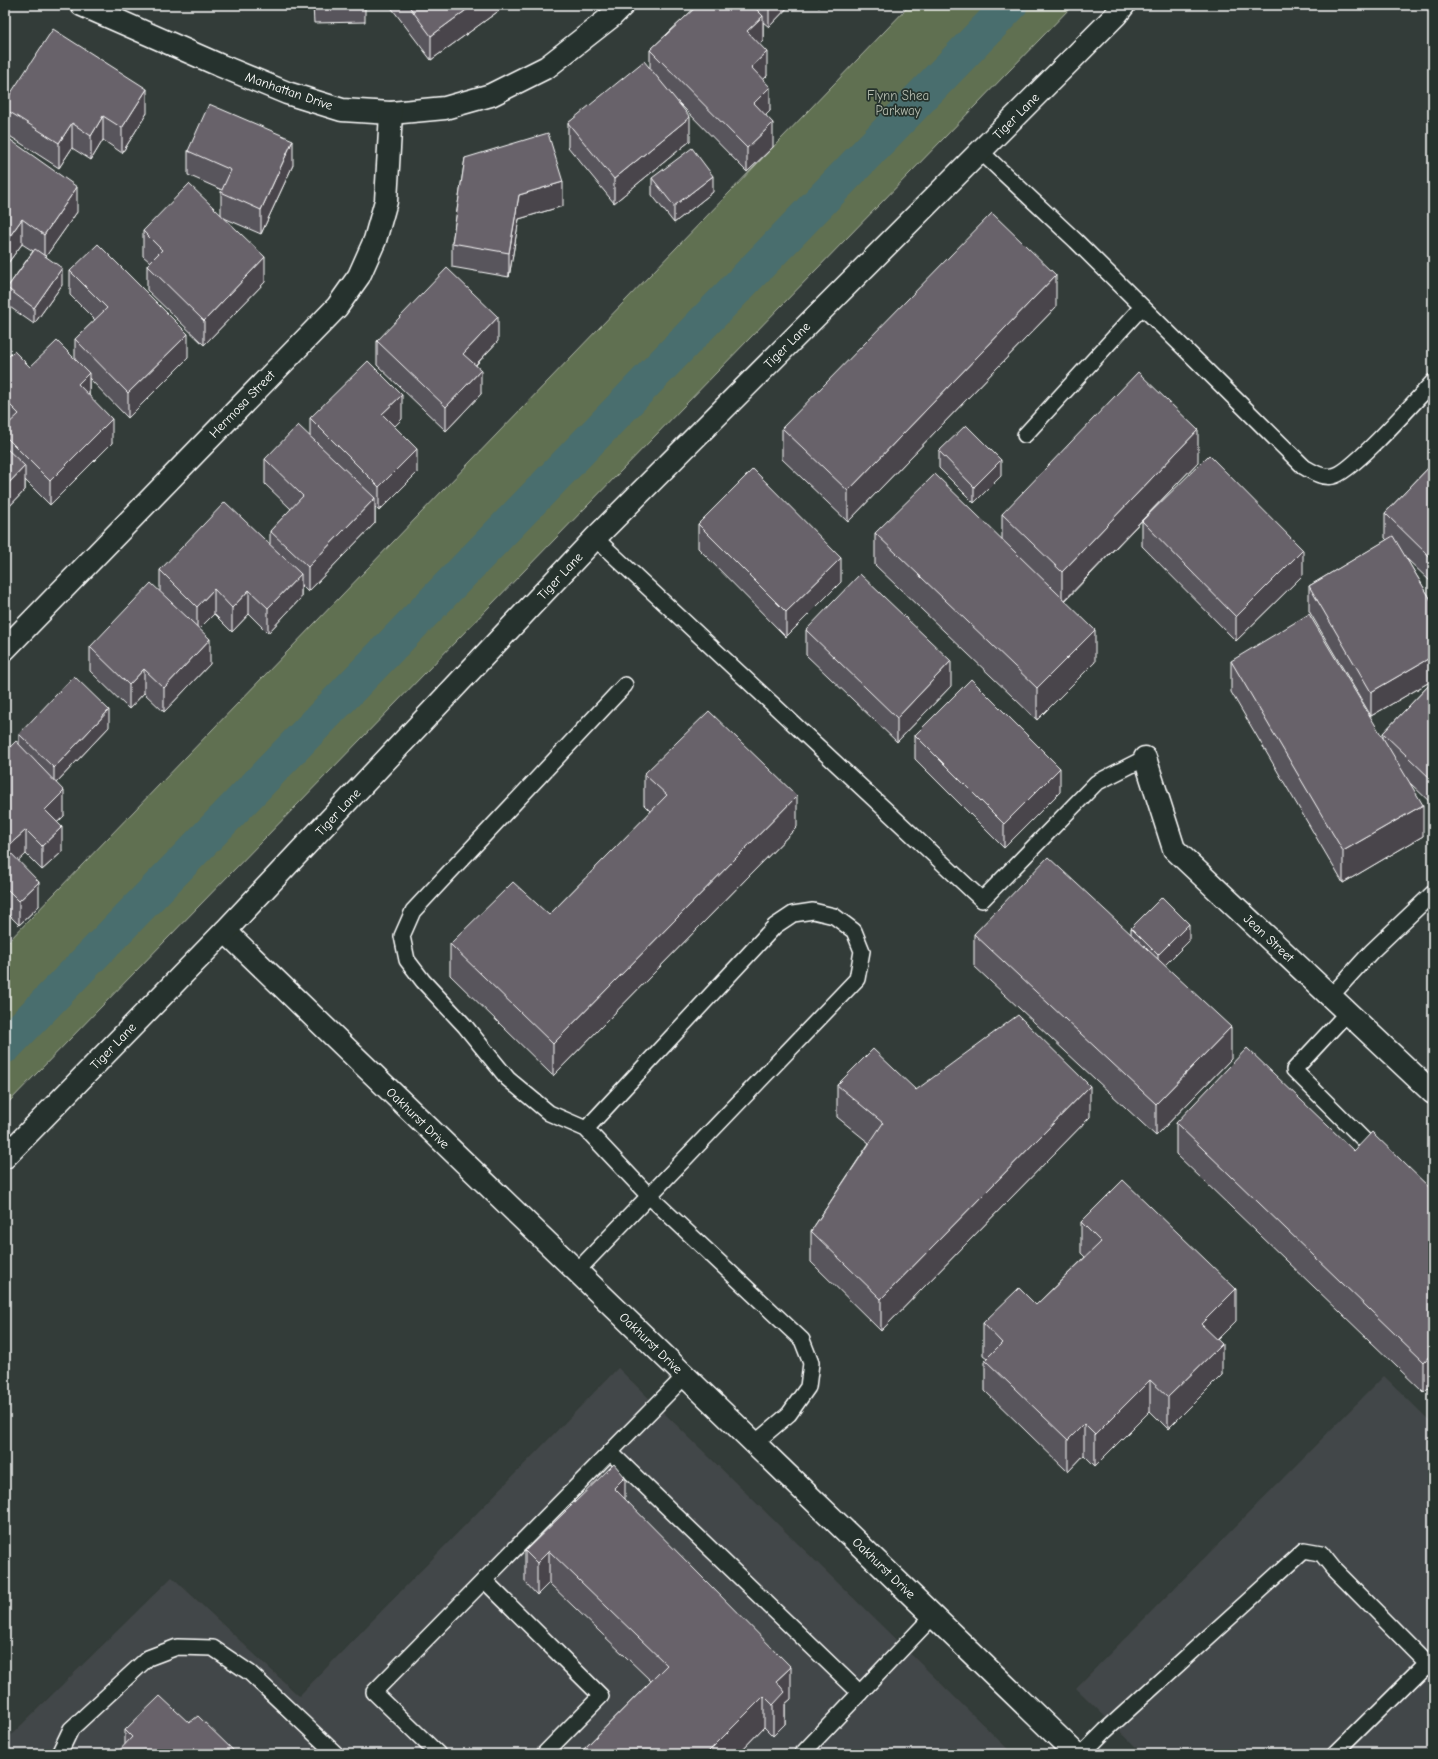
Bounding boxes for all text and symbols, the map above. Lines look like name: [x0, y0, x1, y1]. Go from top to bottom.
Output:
street label: Manhattan Drive: [243, 69, 335, 113]
park label: Flynn Shea Parkway: [867, 88, 929, 118]
street label: Tiger Lane: [990, 89, 1043, 142]
street label: Tiger Lane: [761, 318, 814, 371]
street label: Hermosa Street: [206, 366, 279, 441]
street label: Tiger Lane: [534, 549, 586, 603]
street label: Tiger Lane: [312, 785, 364, 839]
street label: Jean Street: [1241, 911, 1298, 966]
street label: Tiger Lane: [87, 1019, 139, 1073]
street label: Oakhurst Drive: [383, 1084, 453, 1152]
street label: Oakhurst Drive: [616, 1309, 686, 1377]
street label: Oakhurst Drive: [849, 1534, 919, 1602]

